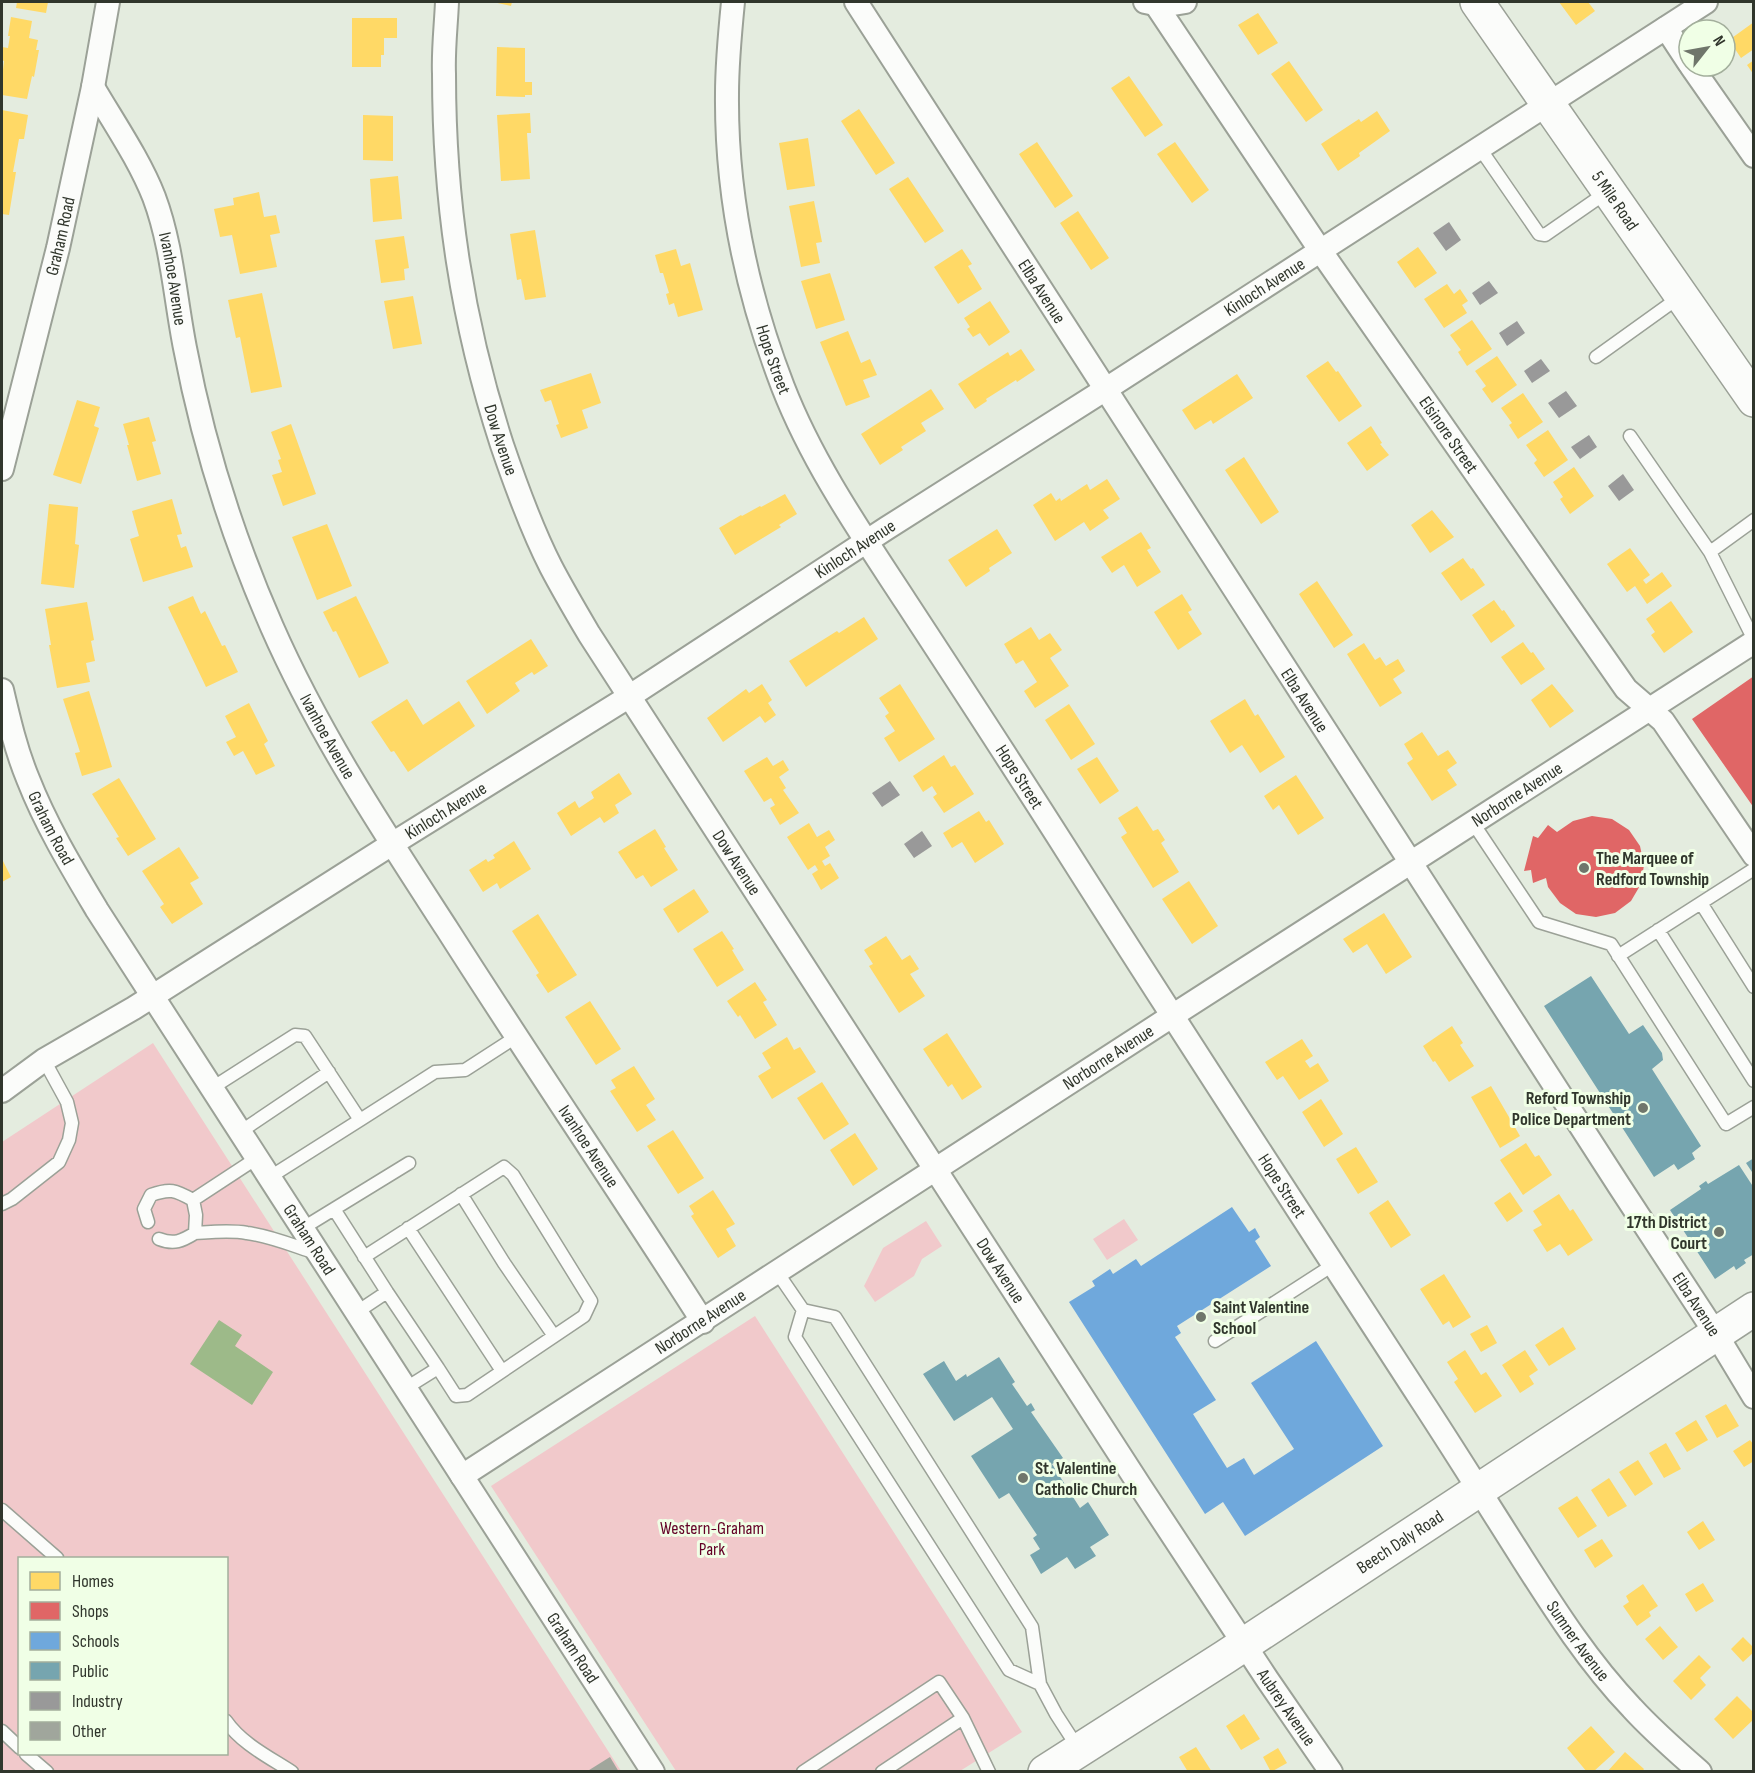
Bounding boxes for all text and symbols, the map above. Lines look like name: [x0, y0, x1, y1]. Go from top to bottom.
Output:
north arrow: [1677, 18, 1737, 78]
text: N: [1708, 32, 1729, 50]
street label: 5 Mile Road: [1587, 167, 1643, 234]
street label: Graham Road: [41, 195, 79, 278]
street label: Ivanhoe Avenue: [154, 230, 191, 327]
street label: Kinloch Avenue: [1220, 253, 1309, 321]
street label: Elba Avenue: [1014, 255, 1070, 327]
street label: Hope Street: [752, 322, 795, 398]
street label: Elsinore Street: [1415, 392, 1483, 478]
street label: Dow Avenue: [480, 402, 522, 478]
street label: Kinloch Avenue: [811, 515, 899, 583]
street label: Elba Avenue: [1276, 664, 1333, 736]
street label: Ivanhoe Avenue: [295, 690, 360, 783]
street label: Hope Street: [991, 741, 1048, 813]
street label: Norborne Avenue: [1468, 757, 1566, 831]
street label: Kinloch Avenue: [401, 777, 490, 844]
street label: Graham Road: [24, 788, 79, 869]
street label: Dow Avenue: [708, 826, 766, 899]
place label: The Marquee of Redford Township: [1596, 848, 1709, 890]
marker: The Marquee of Redford Township: [1577, 861, 1591, 875]
street label: Norborne Avenue: [1059, 1020, 1158, 1094]
place label: Reford Township Police Department: [1512, 1088, 1631, 1130]
street label: Ivanhoe Avenue: [554, 1101, 623, 1191]
marker: Reford Township Police Department: [1636, 1101, 1650, 1115]
street label: Hope Street: [1254, 1150, 1311, 1222]
street label: Graham Road: [279, 1200, 340, 1279]
place label: 17th District Court: [1627, 1212, 1707, 1254]
marker: 17th District Court: [1712, 1225, 1726, 1239]
street label: Dow Avenue: [972, 1234, 1029, 1307]
street label: Elba Avenue: [1668, 1268, 1725, 1340]
street label: Norborne Avenue: [651, 1285, 750, 1359]
place label: Saint Valentine School: [1213, 1297, 1309, 1339]
marker: Saint Valentine School: [1194, 1310, 1208, 1324]
place label: St. Valentine Catholic Church: [1035, 1458, 1137, 1500]
marker: St. Valentine Catholic Church: [1016, 1471, 1030, 1485]
street label: Beech Daly Road: [1353, 1506, 1447, 1578]
park label: Western-Graham Park: [660, 1518, 764, 1560]
legend: [18, 1557, 228, 1755]
text: Homes: [72, 1571, 114, 1592]
street label: Sumner Avenue: [1542, 1597, 1614, 1685]
text: Shops: [72, 1601, 109, 1622]
street label: Graham Road: [542, 1609, 603, 1687]
text: Schools: [72, 1631, 119, 1652]
text: Public: [72, 1661, 109, 1682]
street label: Aubrey Avenue: [1252, 1664, 1320, 1750]
text: Industry: [72, 1691, 123, 1712]
text: Other: [72, 1721, 106, 1742]

